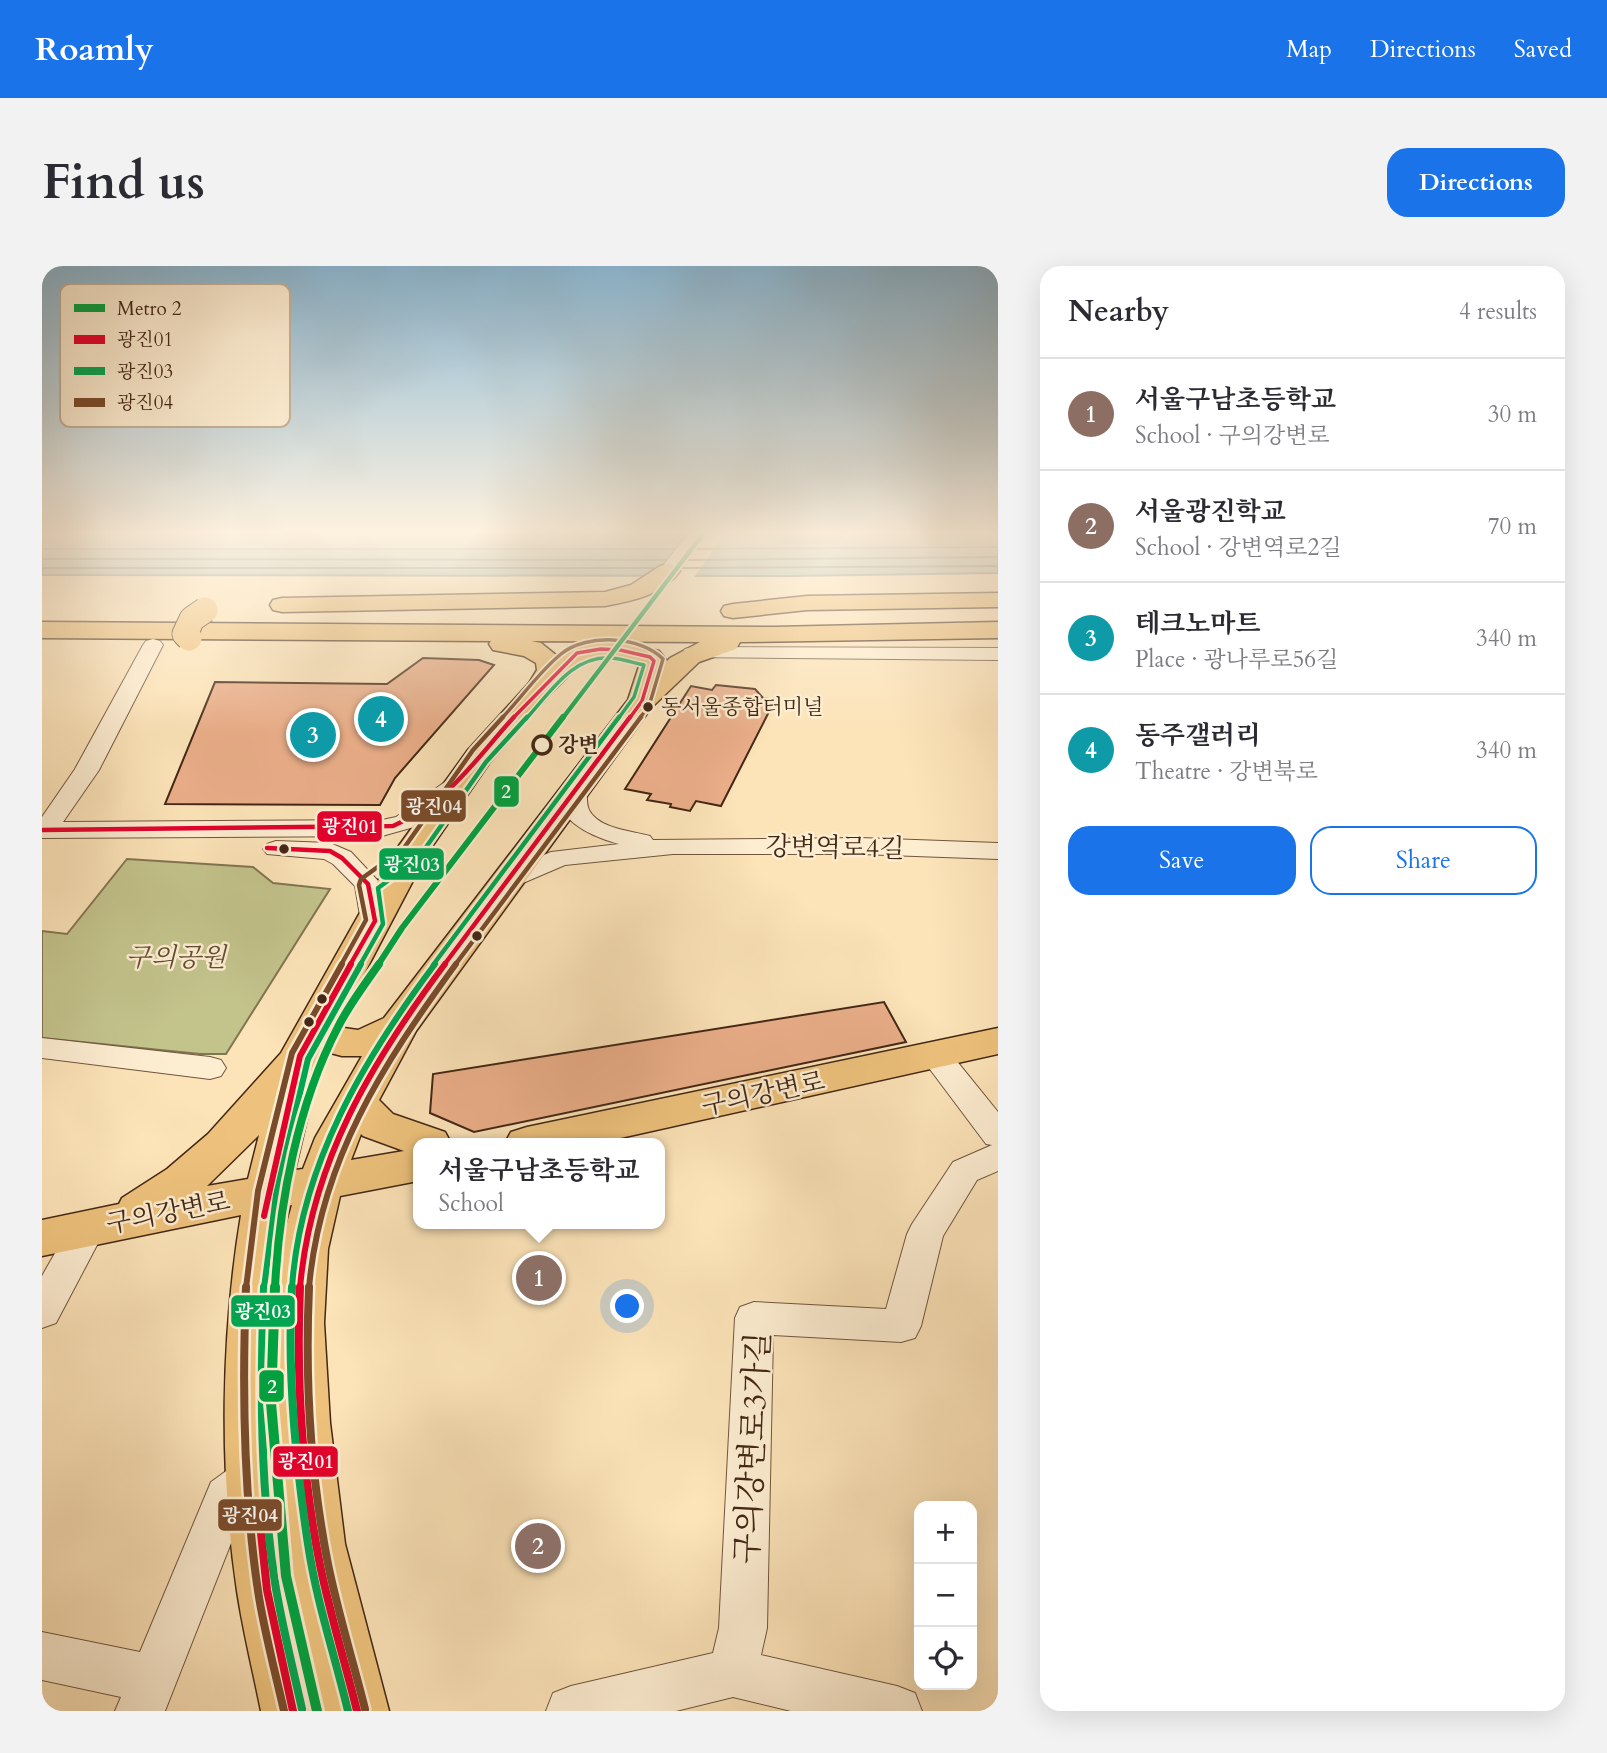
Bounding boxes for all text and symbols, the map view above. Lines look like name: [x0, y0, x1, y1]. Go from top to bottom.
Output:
text: Roamly: [35, 27, 154, 72]
text: Map: [1286, 33, 1332, 66]
text: Directions: [1370, 33, 1476, 66]
text: Saved: [1514, 33, 1572, 66]
button: Directions: [1387, 148, 1565, 217]
text: Find us: [42, 149, 205, 216]
legend: [60, 284, 290, 427]
text: Nearby: [1068, 291, 1169, 332]
text: Metro 2: [117, 296, 182, 322]
text: 4 results: [1459, 296, 1537, 327]
text: 광진01: [117, 327, 173, 353]
text: 광진03: [117, 359, 173, 385]
text: 서울구남초등학교: [1135, 382, 1336, 417]
text: 광진04: [117, 390, 173, 416]
text: 1: [1085, 399, 1097, 430]
text: 30 m: [1488, 399, 1537, 430]
text: School · 구의강변로: [1135, 420, 1330, 451]
text: 서울광진학교: [1135, 494, 1286, 529]
text: 2: [1085, 511, 1097, 542]
text: 70 m: [1488, 511, 1537, 542]
text: School · 강변역로2길: [1135, 532, 1341, 563]
text: 테크노마트: [1135, 606, 1261, 641]
text: 3: [1085, 623, 1097, 654]
text: 340 m: [1476, 623, 1537, 654]
text: Place · 광나루로56길: [1135, 644, 1338, 675]
pin: 4: [358, 693, 404, 745]
place label: 동서울종합터미널: [661, 693, 823, 722]
marker: 동서울종합터미널: [641, 700, 655, 714]
pin: 3: [290, 709, 336, 761]
text: 동주갤러리: [1135, 718, 1261, 753]
place label: 강변: [558, 731, 599, 760]
marker: 강변: [532, 735, 552, 755]
text: 4: [1085, 735, 1097, 766]
text: 340 m: [1476, 735, 1537, 766]
text: Theatre · 강변북로: [1135, 756, 1318, 787]
line badge: 2: [493, 775, 520, 808]
text: 2: [501, 779, 511, 805]
line badge: 광진04: [400, 789, 467, 823]
text: 광진04: [406, 794, 462, 820]
line badge: 광진01: [316, 810, 383, 843]
text: 광진01: [322, 814, 378, 840]
button: Save: [1068, 826, 1296, 895]
button: Share: [1310, 826, 1537, 895]
street label: 강변역로4길: [765, 829, 905, 866]
unlabelled marker: [277, 842, 291, 856]
line badge: 광진03: [378, 847, 445, 881]
text: 광진03: [384, 852, 440, 878]
unlabelled marker: [470, 929, 484, 943]
park label: 구의공원: [126, 940, 228, 975]
unlabelled marker: [315, 992, 329, 1006]
unlabelled marker: [302, 1015, 316, 1029]
street label: 구의강변로: [698, 1063, 828, 1124]
popup: [413, 1138, 665, 1229]
text: 서울구남초등학교: [439, 1153, 639, 1188]
street label: 구의강변로: [103, 1183, 233, 1242]
text: School: [439, 1188, 504, 1219]
pin: 1: [516, 1252, 562, 1304]
your location: [610, 1289, 644, 1323]
line badge: 광진03: [230, 1294, 296, 1328]
text: 광진03: [235, 1299, 291, 1325]
street label: 구의강변로3가길: [725, 1331, 781, 1565]
line badge: 2: [258, 1369, 285, 1403]
text: 2: [267, 1374, 277, 1400]
line badge: 광진01: [272, 1445, 339, 1478]
text: 광진01: [278, 1449, 334, 1475]
line badge: 광진04: [217, 1498, 283, 1532]
map controls: [914, 1501, 977, 1690]
button: +: [914, 1501, 977, 1564]
text: 광진04: [222, 1503, 278, 1529]
pin: 2: [515, 1520, 561, 1572]
button: −: [914, 1564, 977, 1627]
button: locate: [914, 1627, 977, 1690]

